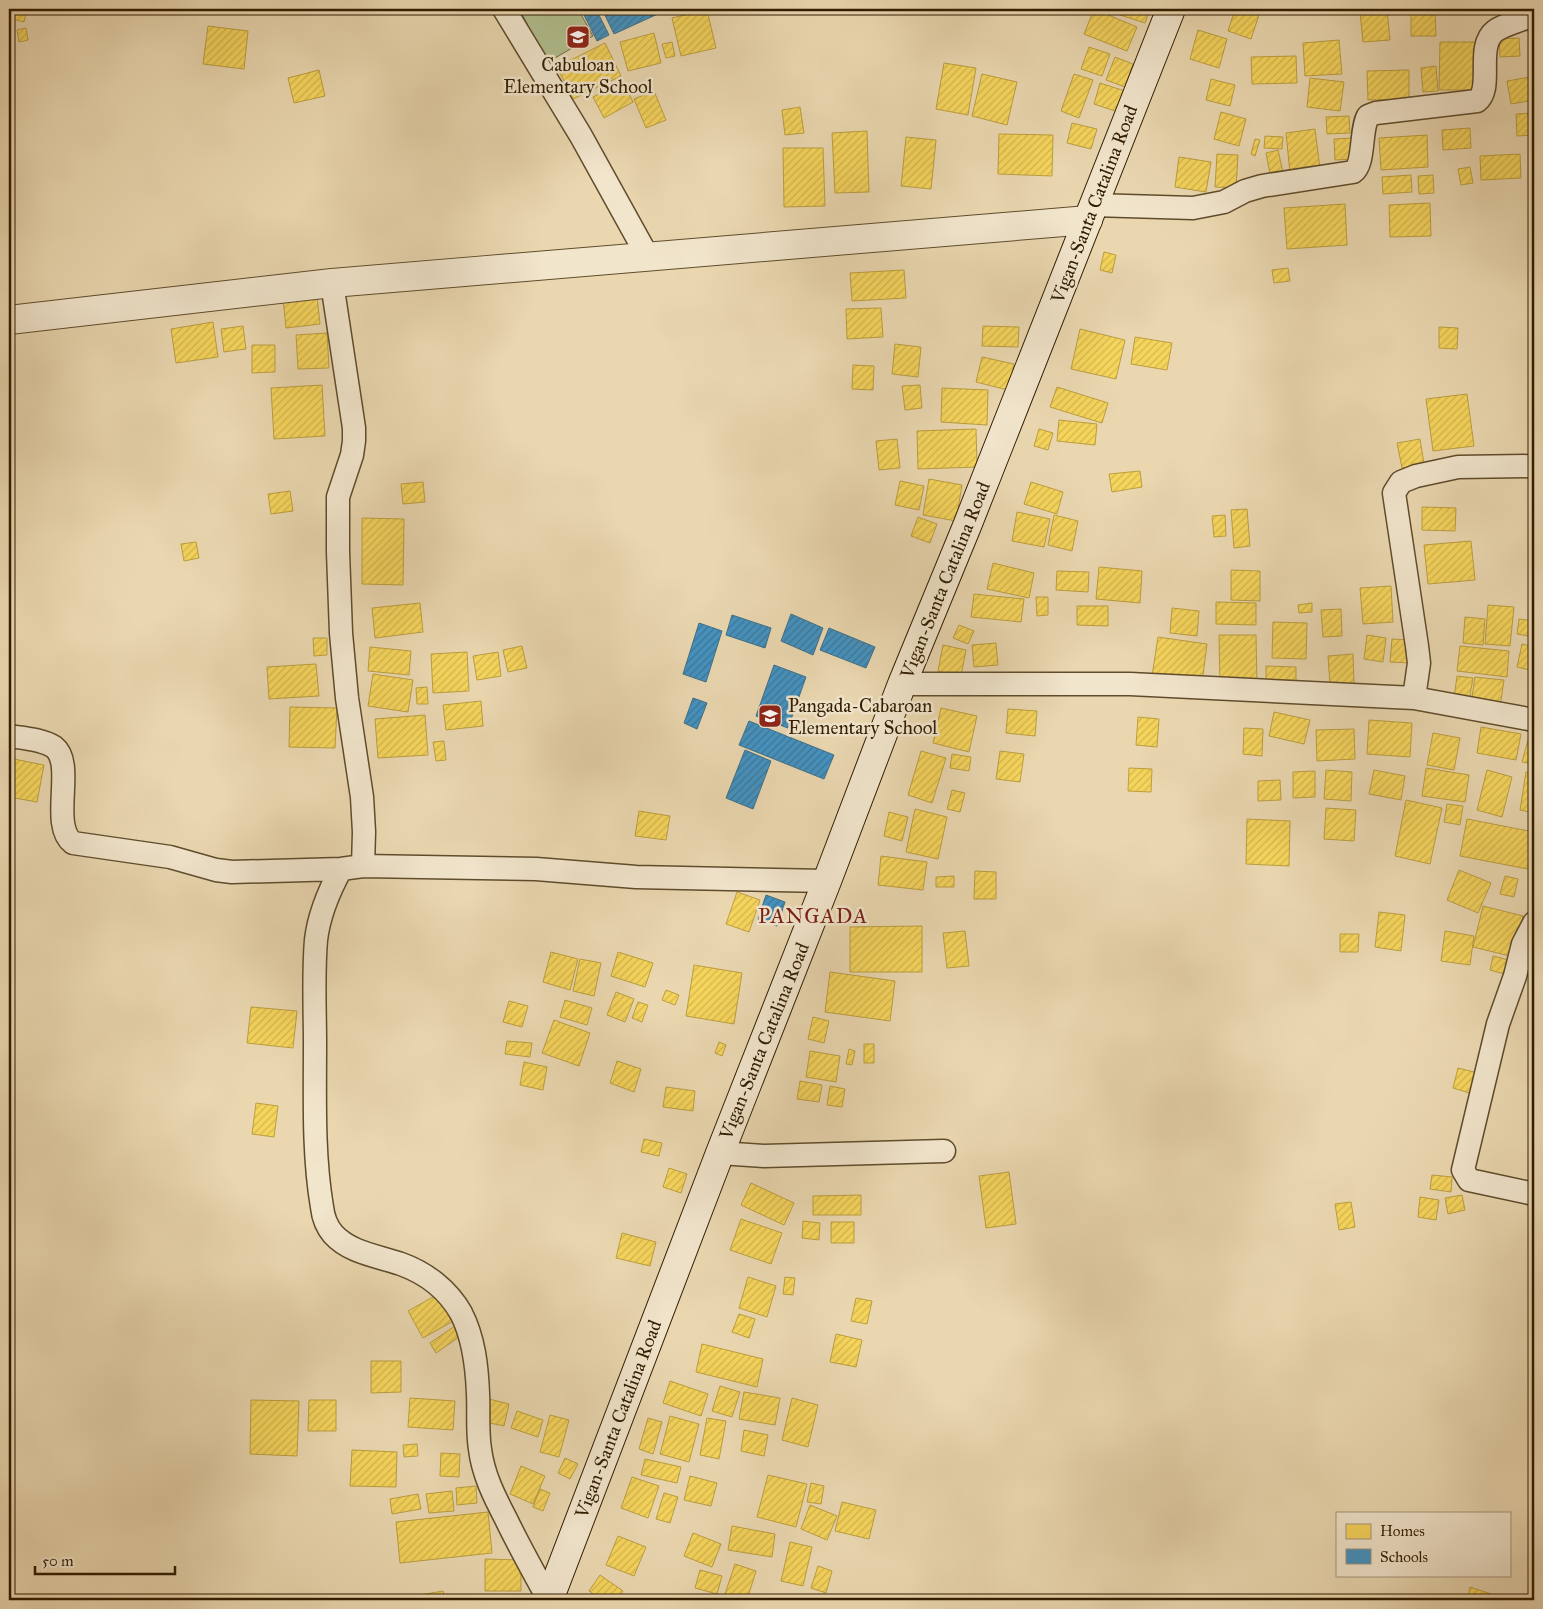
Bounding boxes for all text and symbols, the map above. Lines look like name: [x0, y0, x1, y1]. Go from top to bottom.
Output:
school or university icon: Cabuloan Elementary School: [565, 24, 591, 50]
place label: Cabuloan Elementary School: [503, 53, 654, 98]
street label: Vigan-Santa Catalina Road: [1045, 101, 1144, 308]
street label: Vigan-Santa Catalina Road: [895, 478, 996, 683]
place label: Pangada-Cabaroan Elementary School: [788, 694, 938, 739]
school or university icon: Pangada-Cabaroan Elementary School: [757, 703, 783, 729]
district label: PANGADA: [758, 903, 868, 929]
street label: Vigan-Santa Catalina Road: [714, 939, 815, 1144]
street label: Vigan-Santa Catalina Road: [569, 1316, 668, 1523]
legend: [1336, 1512, 1510, 1576]
text: Homes: [1380, 1522, 1425, 1540]
scale bar: [35, 1544, 175, 1576]
text: Schools: [1380, 1548, 1428, 1566]
text: 50 m: [42, 1552, 74, 1570]

